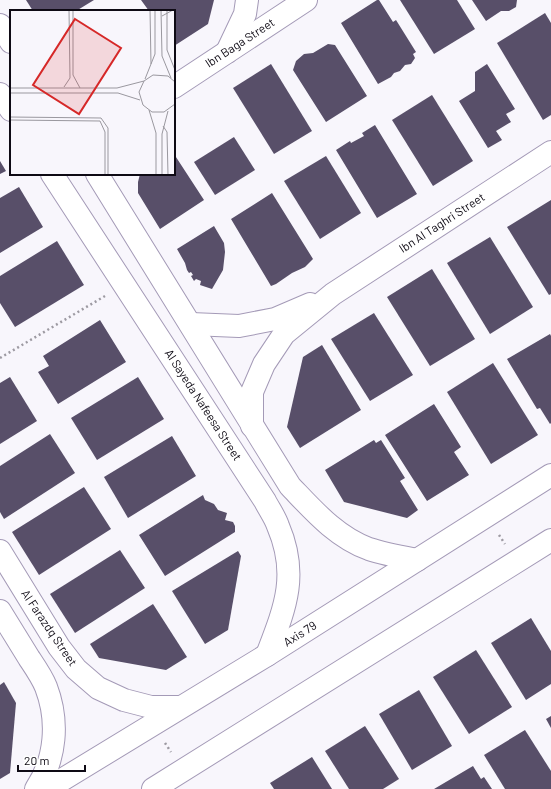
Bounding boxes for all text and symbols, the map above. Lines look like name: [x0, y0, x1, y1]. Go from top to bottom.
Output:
inset map: [10, 10, 175, 175]
street label: Ibn Baga Street: [202, 15, 277, 70]
street label: Ibn Al Taghri Street: [396, 189, 487, 255]
street label: Al Sayeda Nafeesa Street: [163, 346, 245, 463]
street label: Al Farazdq Street: [19, 587, 81, 668]
street label: Axis 79: [280, 618, 319, 649]
scale bar: [18, 747, 85, 773]
text: 20 m: [24, 753, 50, 767]

